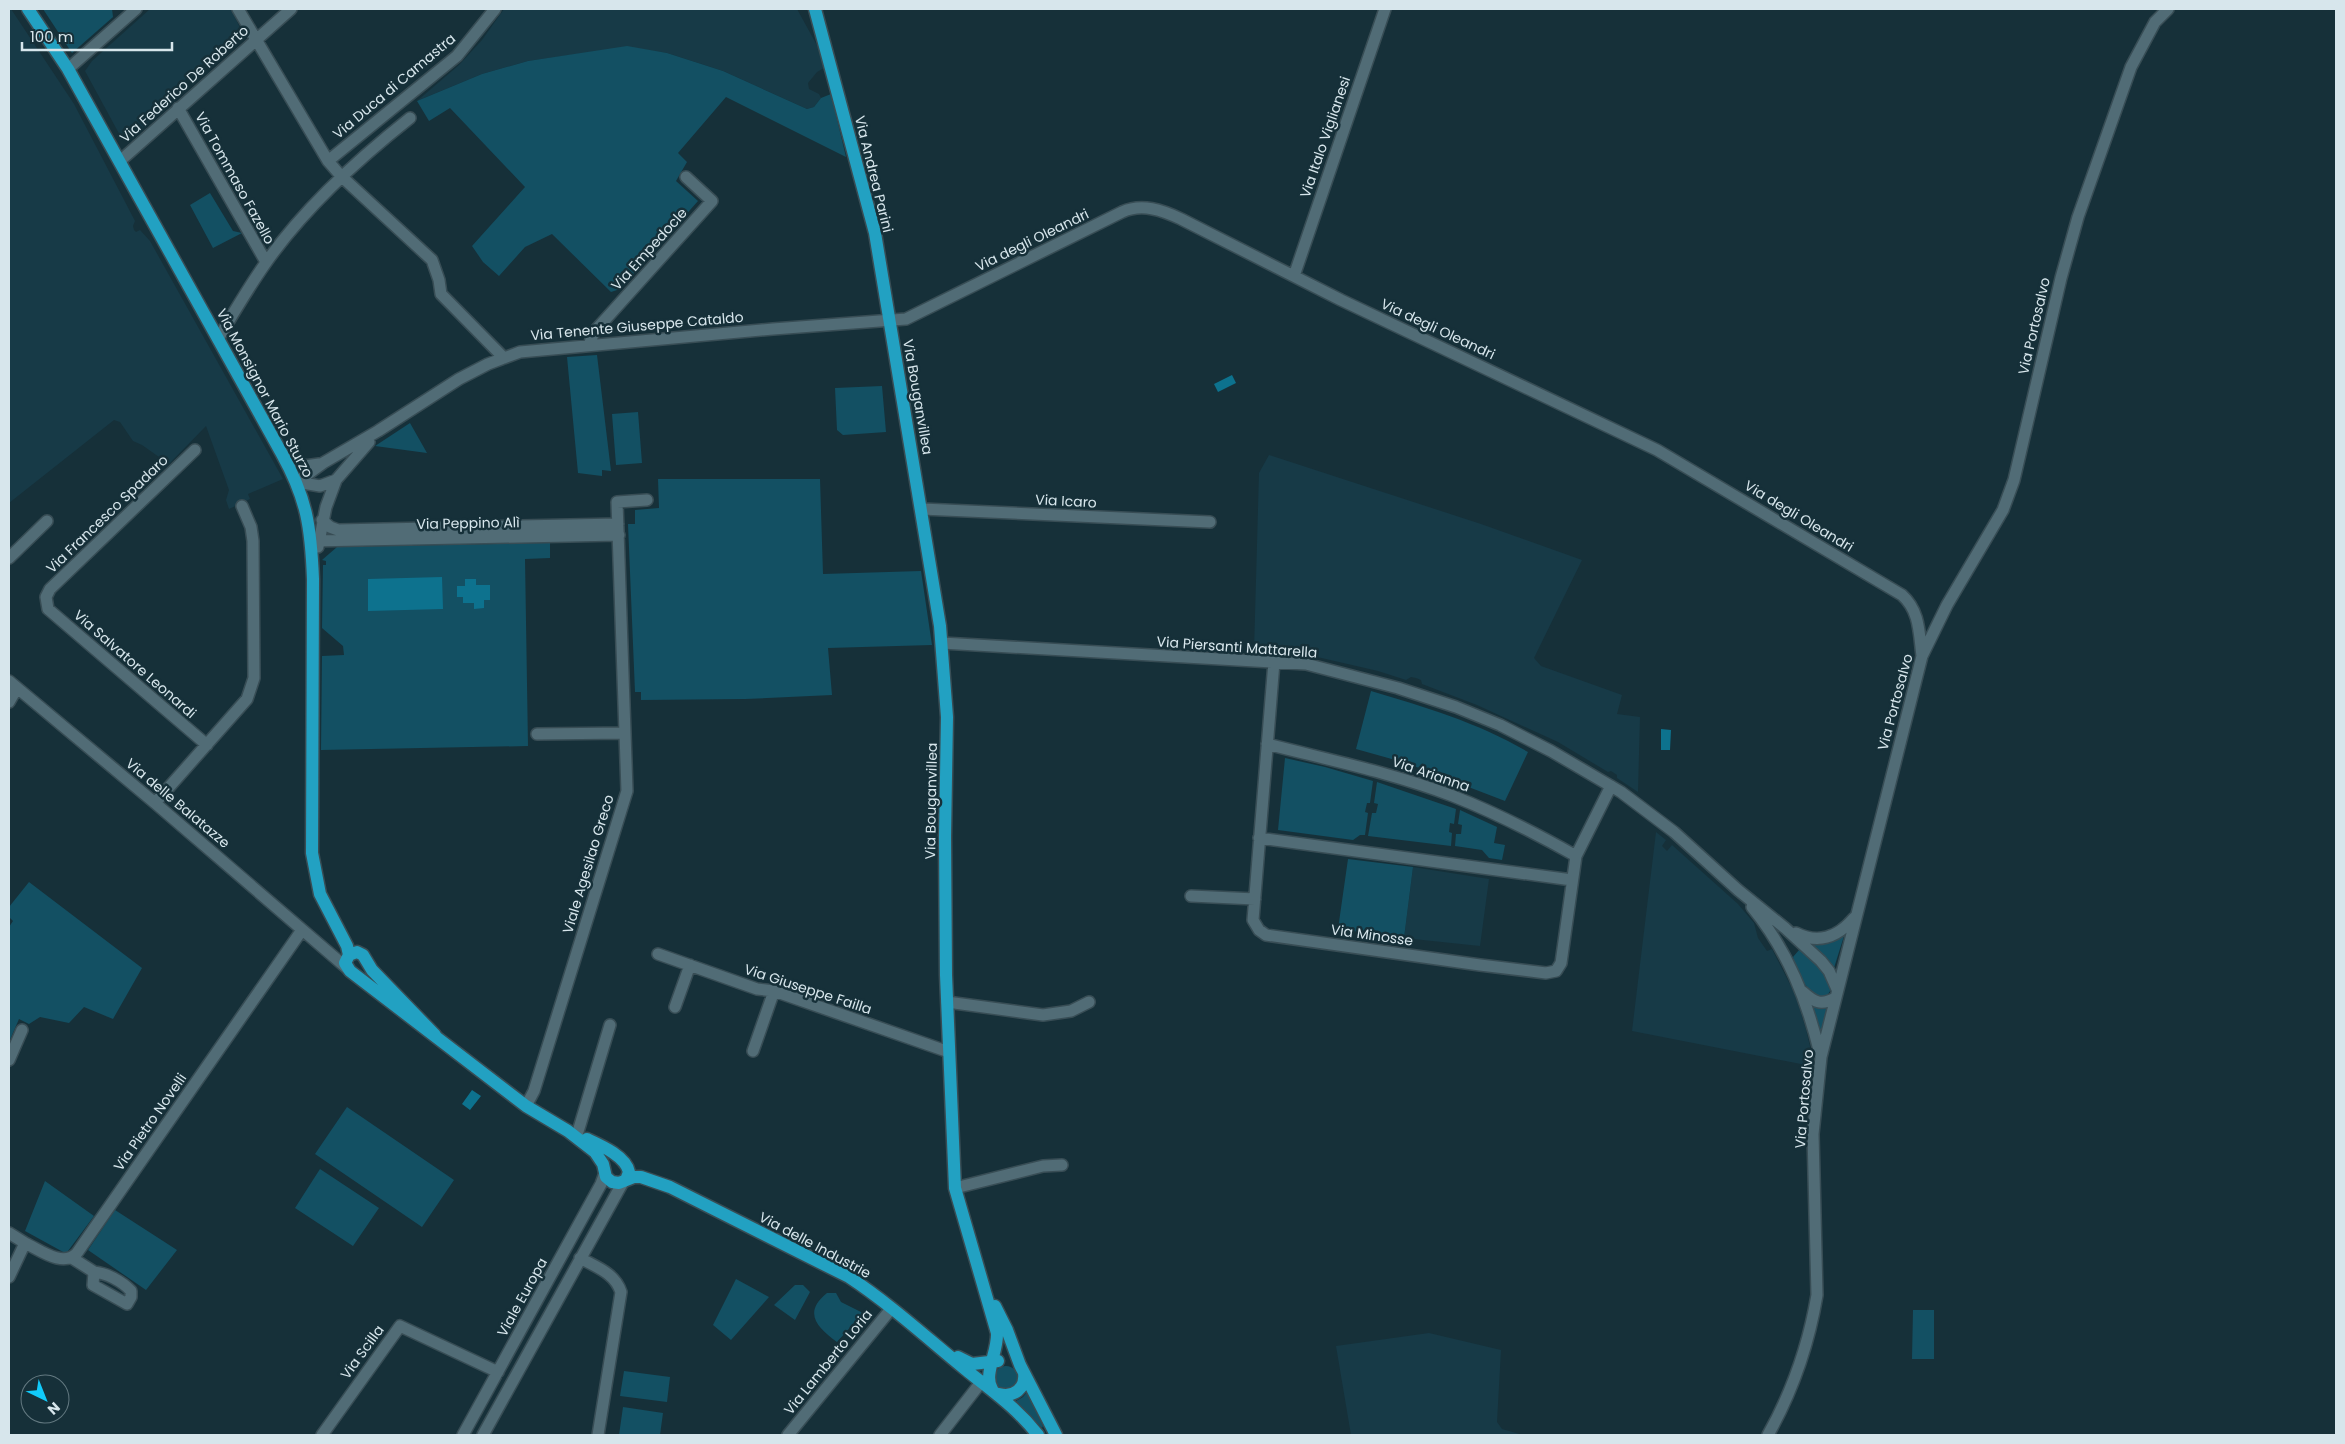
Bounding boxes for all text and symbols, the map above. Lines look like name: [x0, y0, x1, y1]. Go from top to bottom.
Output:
scale bar: [22, 20, 172, 52]
street label: Via Federico De Roberto: [115, 21, 253, 147]
text: 100 m: [30, 26, 73, 47]
street label: Via Duca di Camastra: [328, 29, 460, 143]
street label: Via Italo Viglianesi: [1295, 74, 1355, 200]
street label: Via Tommaso Fazello: [190, 108, 280, 248]
street label: Via Andrea Parini: [850, 113, 898, 235]
street label: Via Empedocle: [606, 203, 692, 295]
street label: Via degli Oleandri: [972, 204, 1092, 276]
street label: Via Portosalvo: [2013, 275, 2055, 377]
street label: Via degli Oleandri: [1378, 294, 1498, 364]
street label: Via Monsignor Mario Sturzo: [212, 305, 318, 481]
street label: Via Tenente Giuseppe Cataldo: [530, 307, 744, 345]
street label: Via Bouganvillea: [898, 338, 938, 456]
street label: Via Francesco Spadaro: [42, 450, 173, 578]
street label: Via degli Oleandri: [1741, 475, 1857, 557]
street label: Via Icaro: [1035, 489, 1097, 513]
street label: Via Peppino Alì: [416, 512, 520, 534]
street label: Via Salvatore Leonardi: [69, 605, 201, 723]
street label: Via Piersanti Mattarella: [1156, 631, 1318, 663]
street label: Via Portosalvo: [1872, 651, 1918, 753]
street label: Via Bouganvillea: [920, 742, 942, 860]
street label: Via Arianna: [1389, 751, 1473, 797]
street label: Via delle Balatazze: [122, 753, 235, 853]
street label: Viale Agesilao Greco: [557, 792, 619, 936]
street label: Via Minosse: [1330, 919, 1415, 951]
street label: Via Giuseppe Failla: [742, 959, 874, 1019]
street label: Via Portosalvo: [1790, 1049, 1818, 1149]
street label: Via Pietro Novelli: [109, 1069, 191, 1175]
street label: Via delle Industrie: [756, 1207, 875, 1283]
street label: Viale Europa: [492, 1254, 552, 1340]
street label: Via Lamberto Loria: [779, 1305, 877, 1419]
street label: Via Scilla: [336, 1321, 388, 1383]
north arrow: [20, 1374, 70, 1424]
text: N: [43, 1398, 65, 1419]

